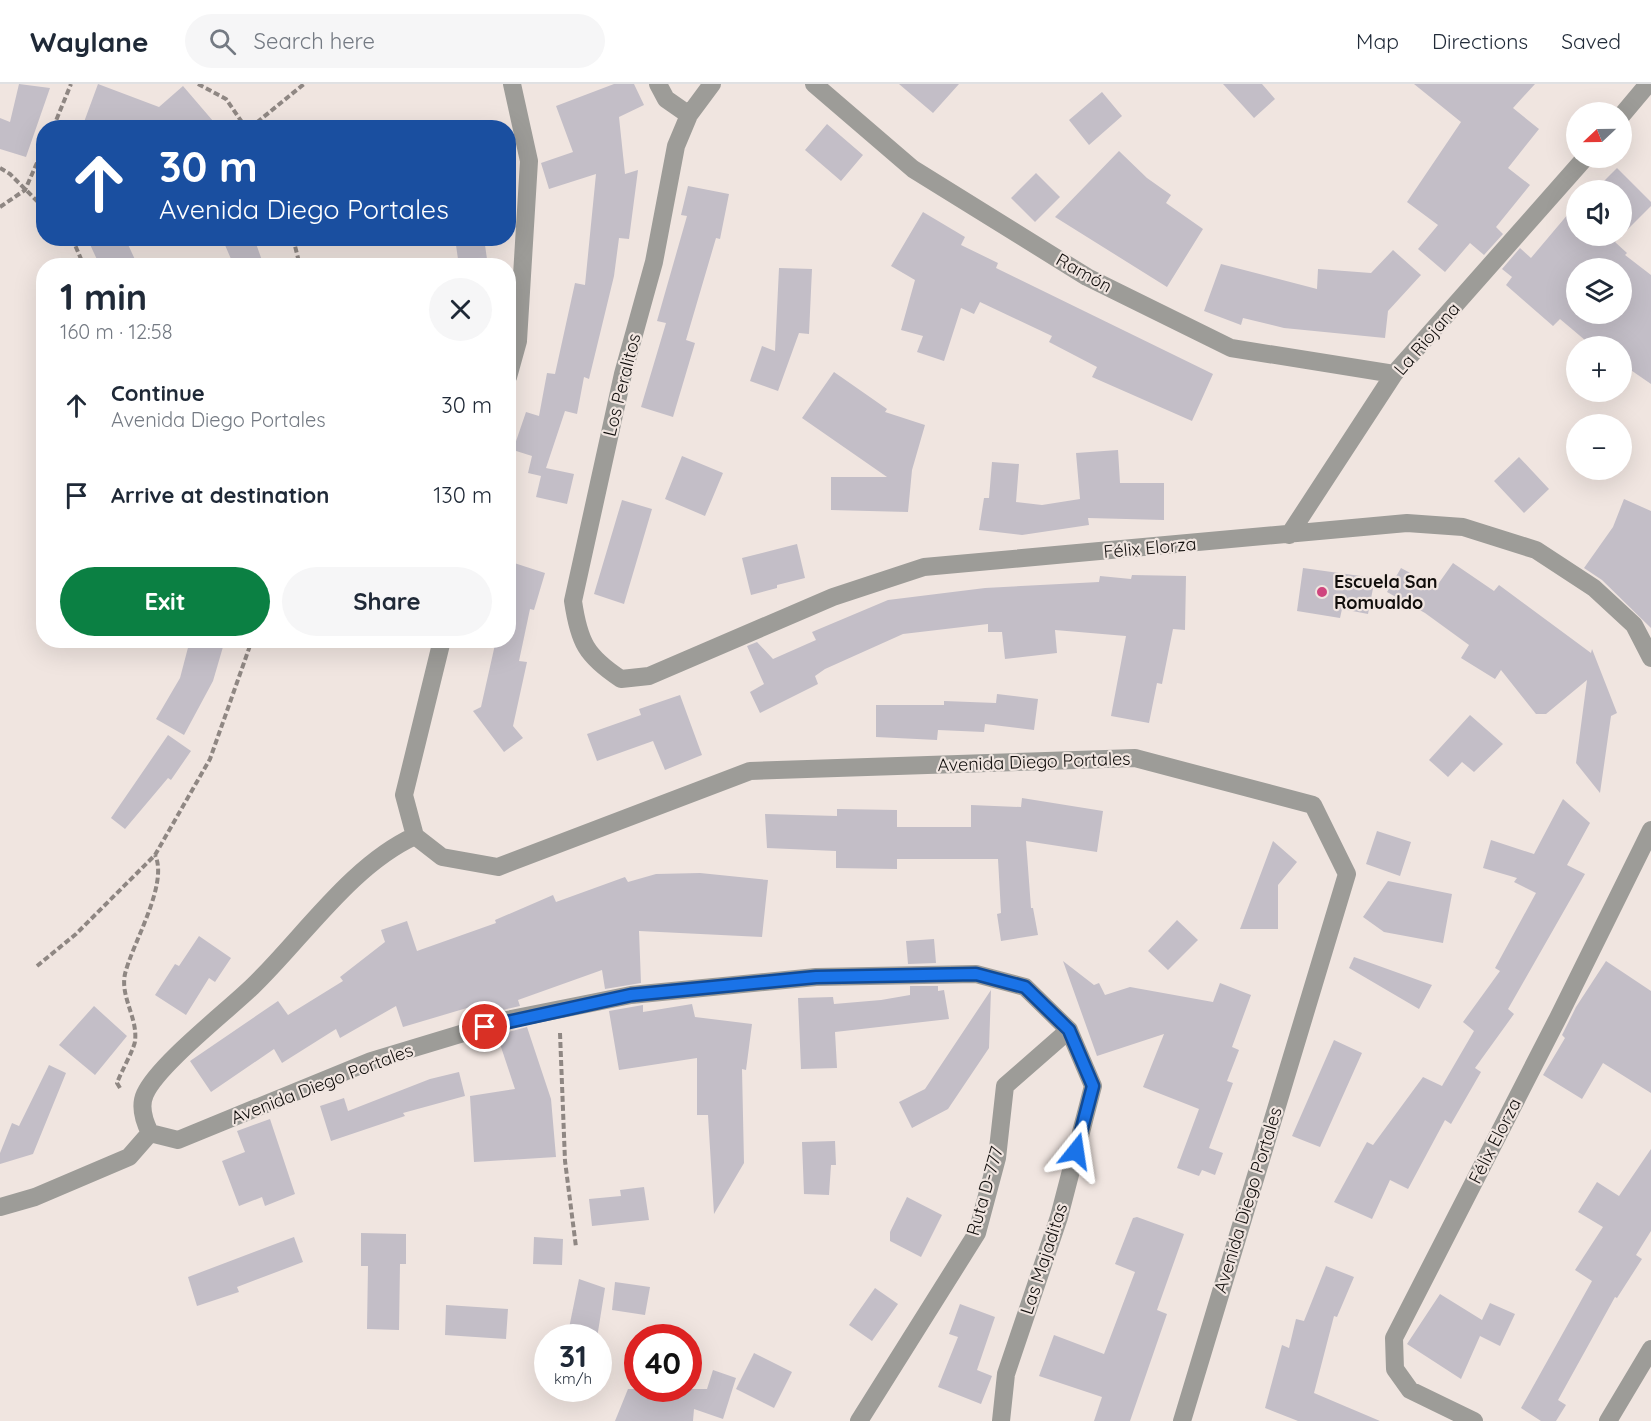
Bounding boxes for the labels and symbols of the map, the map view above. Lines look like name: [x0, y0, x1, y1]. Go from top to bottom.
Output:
north arrow: [1566, 102, 1632, 168]
street label: Ramón: [1052, 248, 1116, 297]
street label: La Riojana: [1389, 297, 1465, 380]
street label: Los Peralitos: [598, 331, 645, 439]
street label: Félix Elorza: [1103, 532, 1197, 563]
place label: Escuela San Romualdo: [1334, 570, 1438, 614]
marker: Escuela San Romualdo: [1315, 585, 1329, 599]
street label: Avenida Diego Portales: [937, 747, 1131, 776]
pin: [459, 1001, 510, 1052]
street label: Avenida Diego Portales: [228, 1038, 416, 1129]
street label: Félix Elorza: [1463, 1094, 1526, 1188]
street label: Avenida Diego Portales: [1208, 1104, 1287, 1296]
position arrow: [1044, 1119, 1108, 1183]
street label: Ruta D-777: [961, 1144, 1008, 1238]
street label: Las Majaditas: [1015, 1200, 1072, 1317]
speed limit sign: 40: [624, 1324, 702, 1402]

